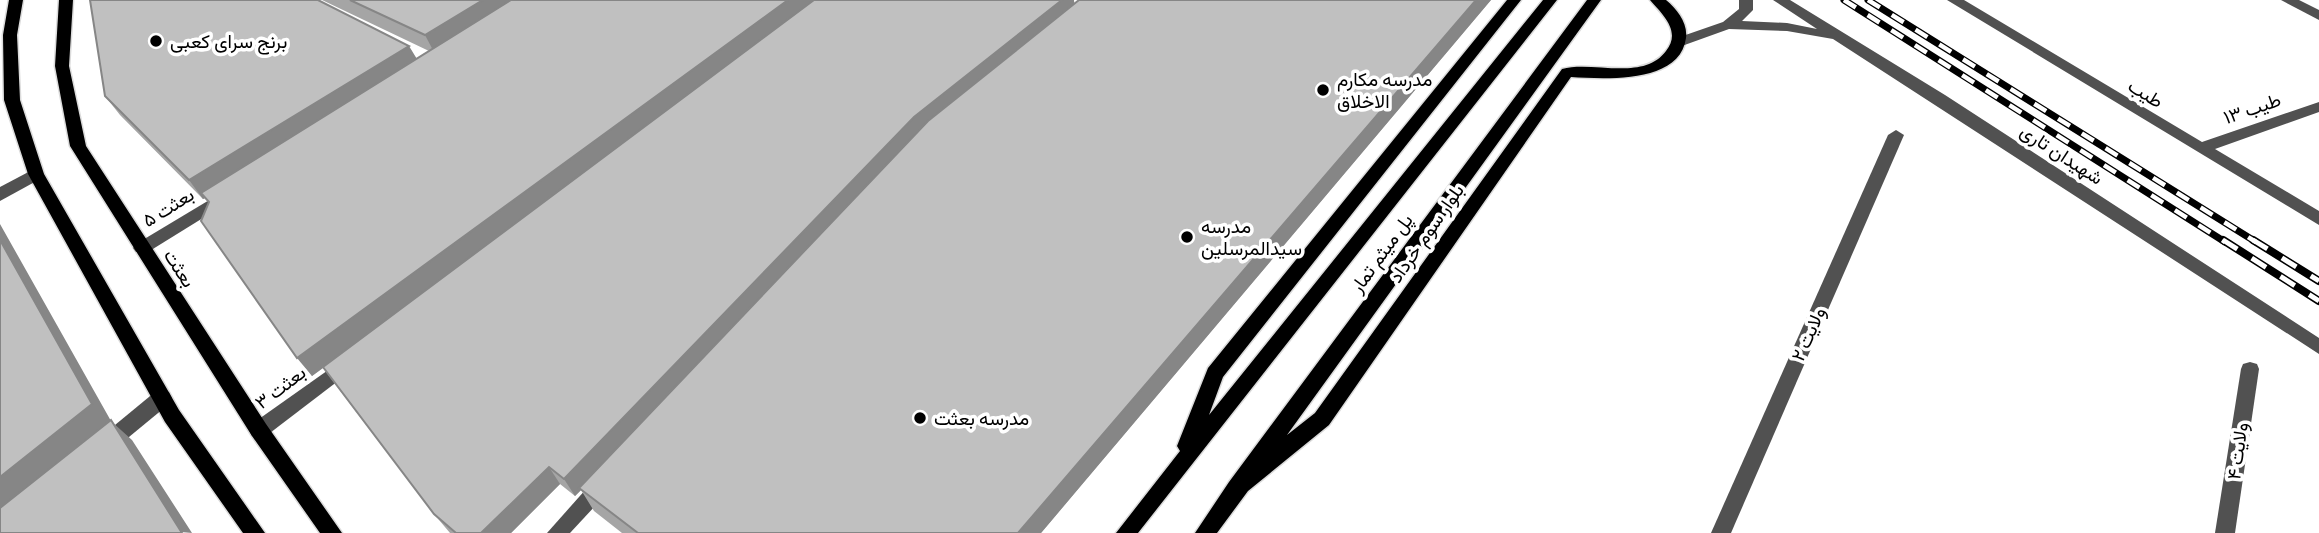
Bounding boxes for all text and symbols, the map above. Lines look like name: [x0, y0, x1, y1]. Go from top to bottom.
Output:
place label: برنج سرای کعبی: [170, 26, 287, 55]
marker: برنج سرای کعبی: [148, 33, 164, 49]
place label: مدرسه مکارم الاخلاق: [1337, 64, 1432, 115]
street label: طیب: [2123, 71, 2170, 115]
marker: مدرسه مکارم الاخلاق: [1315, 82, 1331, 98]
street label: طیب ۱۳: [2219, 84, 2285, 131]
street label: شهیدان تاری: [2015, 116, 2110, 191]
street label: بلوار سوم خرداد: [1381, 177, 1471, 288]
street label: بعثت ۵: [136, 179, 199, 234]
street label: پل میثم تمار: [1341, 207, 1419, 299]
place label: مدرسه سیدالمرسلین: [1201, 211, 1302, 262]
marker: مدرسه سیدالمرسلین: [1179, 229, 1195, 245]
street label: بعثت: [157, 243, 204, 293]
street label: ولایت ۲: [1783, 302, 1832, 366]
street label: بعثت ۳: [248, 358, 311, 416]
place label: مدرسه بعثت: [934, 403, 1029, 432]
marker: مدرسه بعثت: [912, 410, 928, 426]
street label: ولایت ۴: [2218, 420, 2255, 482]

